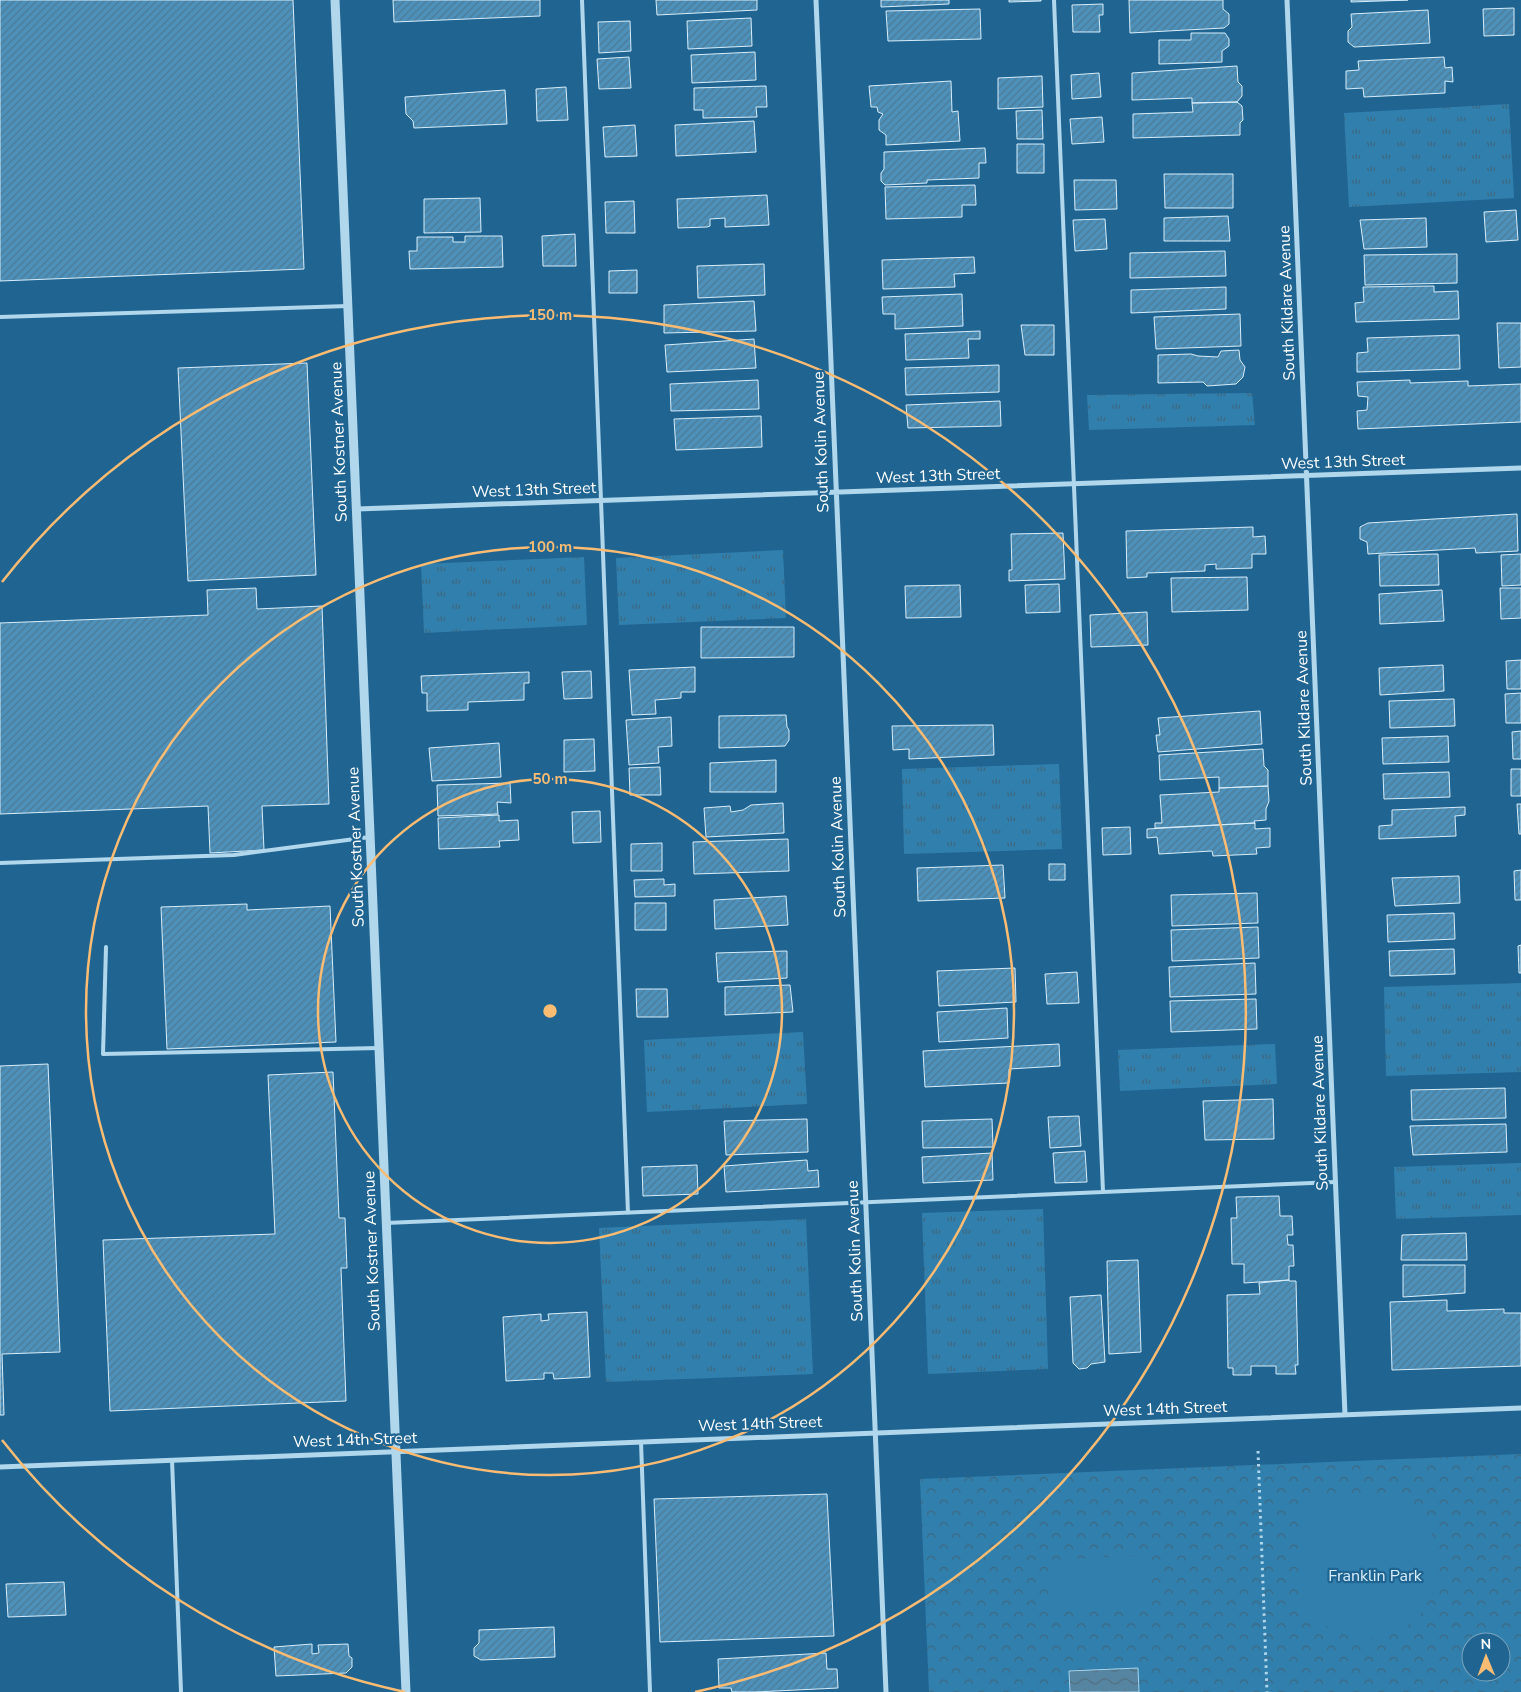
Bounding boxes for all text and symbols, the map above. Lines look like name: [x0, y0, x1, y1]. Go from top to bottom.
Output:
street label: South Kildare Avenue: [1273, 225, 1301, 381]
text: 150 m: [528, 305, 572, 325]
street label: South Kostner Avenue: [325, 361, 353, 523]
street label: South Kolin Avenue: [808, 371, 834, 513]
street label: West 13th Street: [1281, 449, 1406, 475]
street label: West 13th Street: [876, 463, 1001, 489]
street label: West 13th Street: [472, 477, 597, 503]
text: 100 m: [528, 537, 572, 557]
street label: South Kildare Avenue: [1290, 630, 1318, 786]
street label: South Kostner Avenue: [342, 766, 370, 928]
text: 50 m: [532, 769, 568, 789]
street label: South Kolin Avenue: [825, 776, 851, 918]
centre of rings: [541, 1002, 559, 1020]
street label: South Kildare Avenue: [1306, 1035, 1334, 1191]
street label: South Kostner Avenue: [358, 1170, 386, 1332]
street label: South Kolin Avenue: [842, 1180, 868, 1322]
street label: West 14th Street: [1103, 1396, 1228, 1422]
street label: West 14th Street: [698, 1411, 823, 1437]
street label: West 14th Street: [293, 1427, 418, 1453]
park label: Franklin Park: [1328, 1565, 1423, 1587]
north arrow: [1461, 1632, 1511, 1682]
text: N: [1480, 1635, 1491, 1654]

